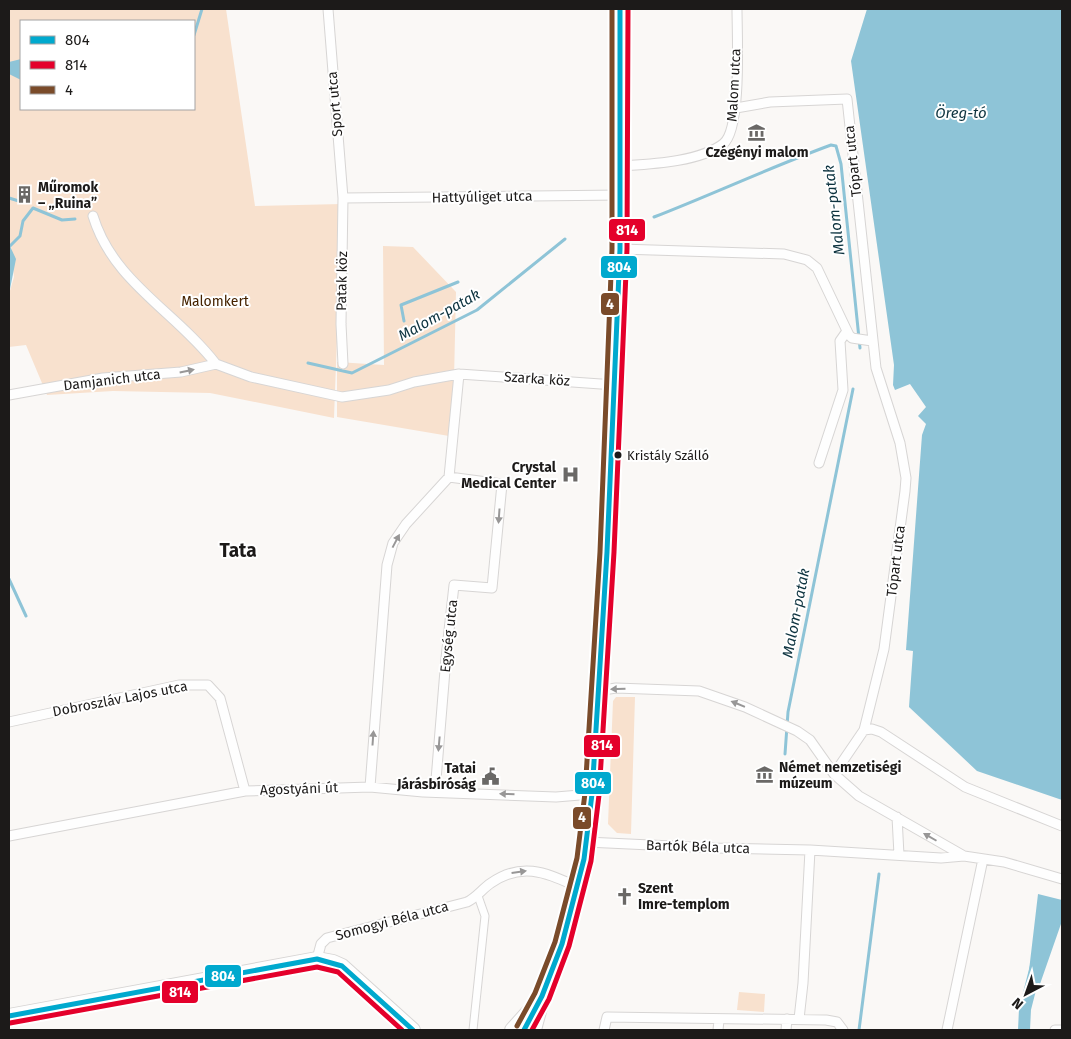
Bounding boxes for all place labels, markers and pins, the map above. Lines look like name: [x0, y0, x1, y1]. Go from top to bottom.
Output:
museum icon: Czégényi malom: [747, 122, 767, 142]
place label: Czégényi malom: [705, 144, 809, 161]
place label: Műromok – „Ruina”: [38, 179, 98, 212]
building icon: Műromok – „Ruina”: [14, 185, 34, 205]
place label: Kristály Szálló: [627, 448, 709, 463]
marker: Kristály Szálló: [613, 450, 623, 460]
place label: Crystal Medical Center: [461, 459, 557, 492]
hospital icon: Crystal Medical Center: [560, 465, 580, 485]
place label: Német nemzetiségi múzeum: [779, 759, 902, 792]
place label: Tatai Járásbíróság: [396, 760, 476, 793]
museum icon: Német nemzetiségi múzeum: [755, 765, 775, 785]
public building icon: Tatai Járásbíróság: [480, 766, 500, 786]
place label: Szent Imre-templom: [638, 880, 730, 913]
church icon: Szent Imre-templom: [614, 886, 634, 906]

